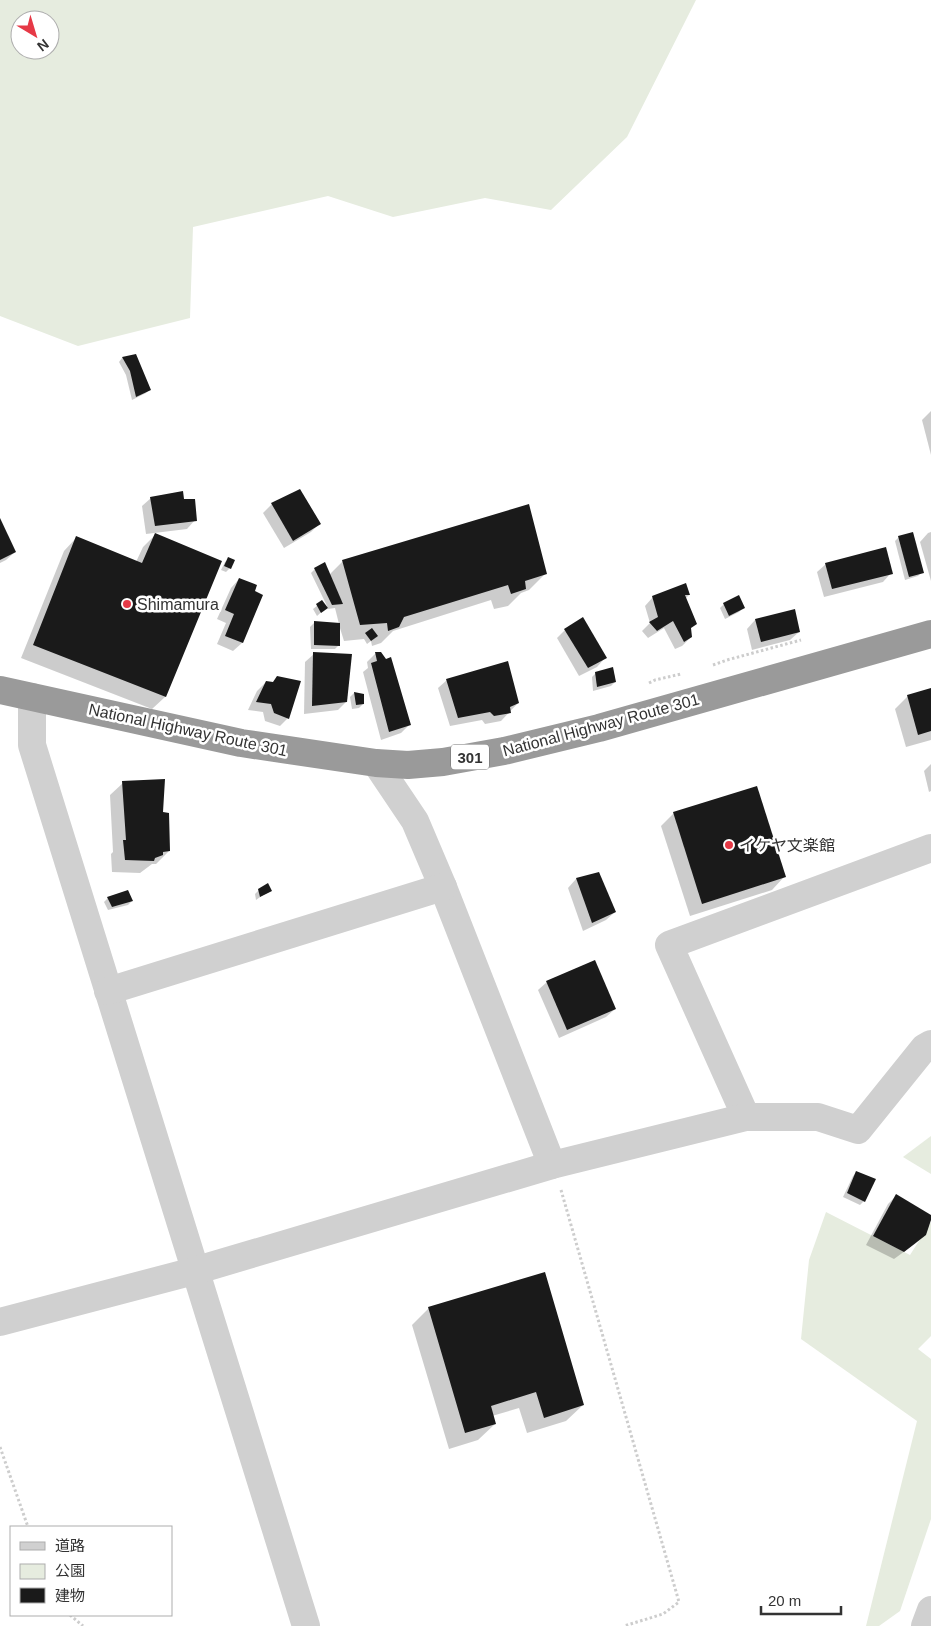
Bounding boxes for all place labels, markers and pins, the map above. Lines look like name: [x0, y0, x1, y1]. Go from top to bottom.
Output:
place label: Shimamura: [137, 596, 219, 613]
marker: Shimamura: [121, 598, 133, 610]
place label: イケヤ文楽館: [739, 837, 835, 854]
marker: イケヤ文楽館: [723, 839, 735, 851]

